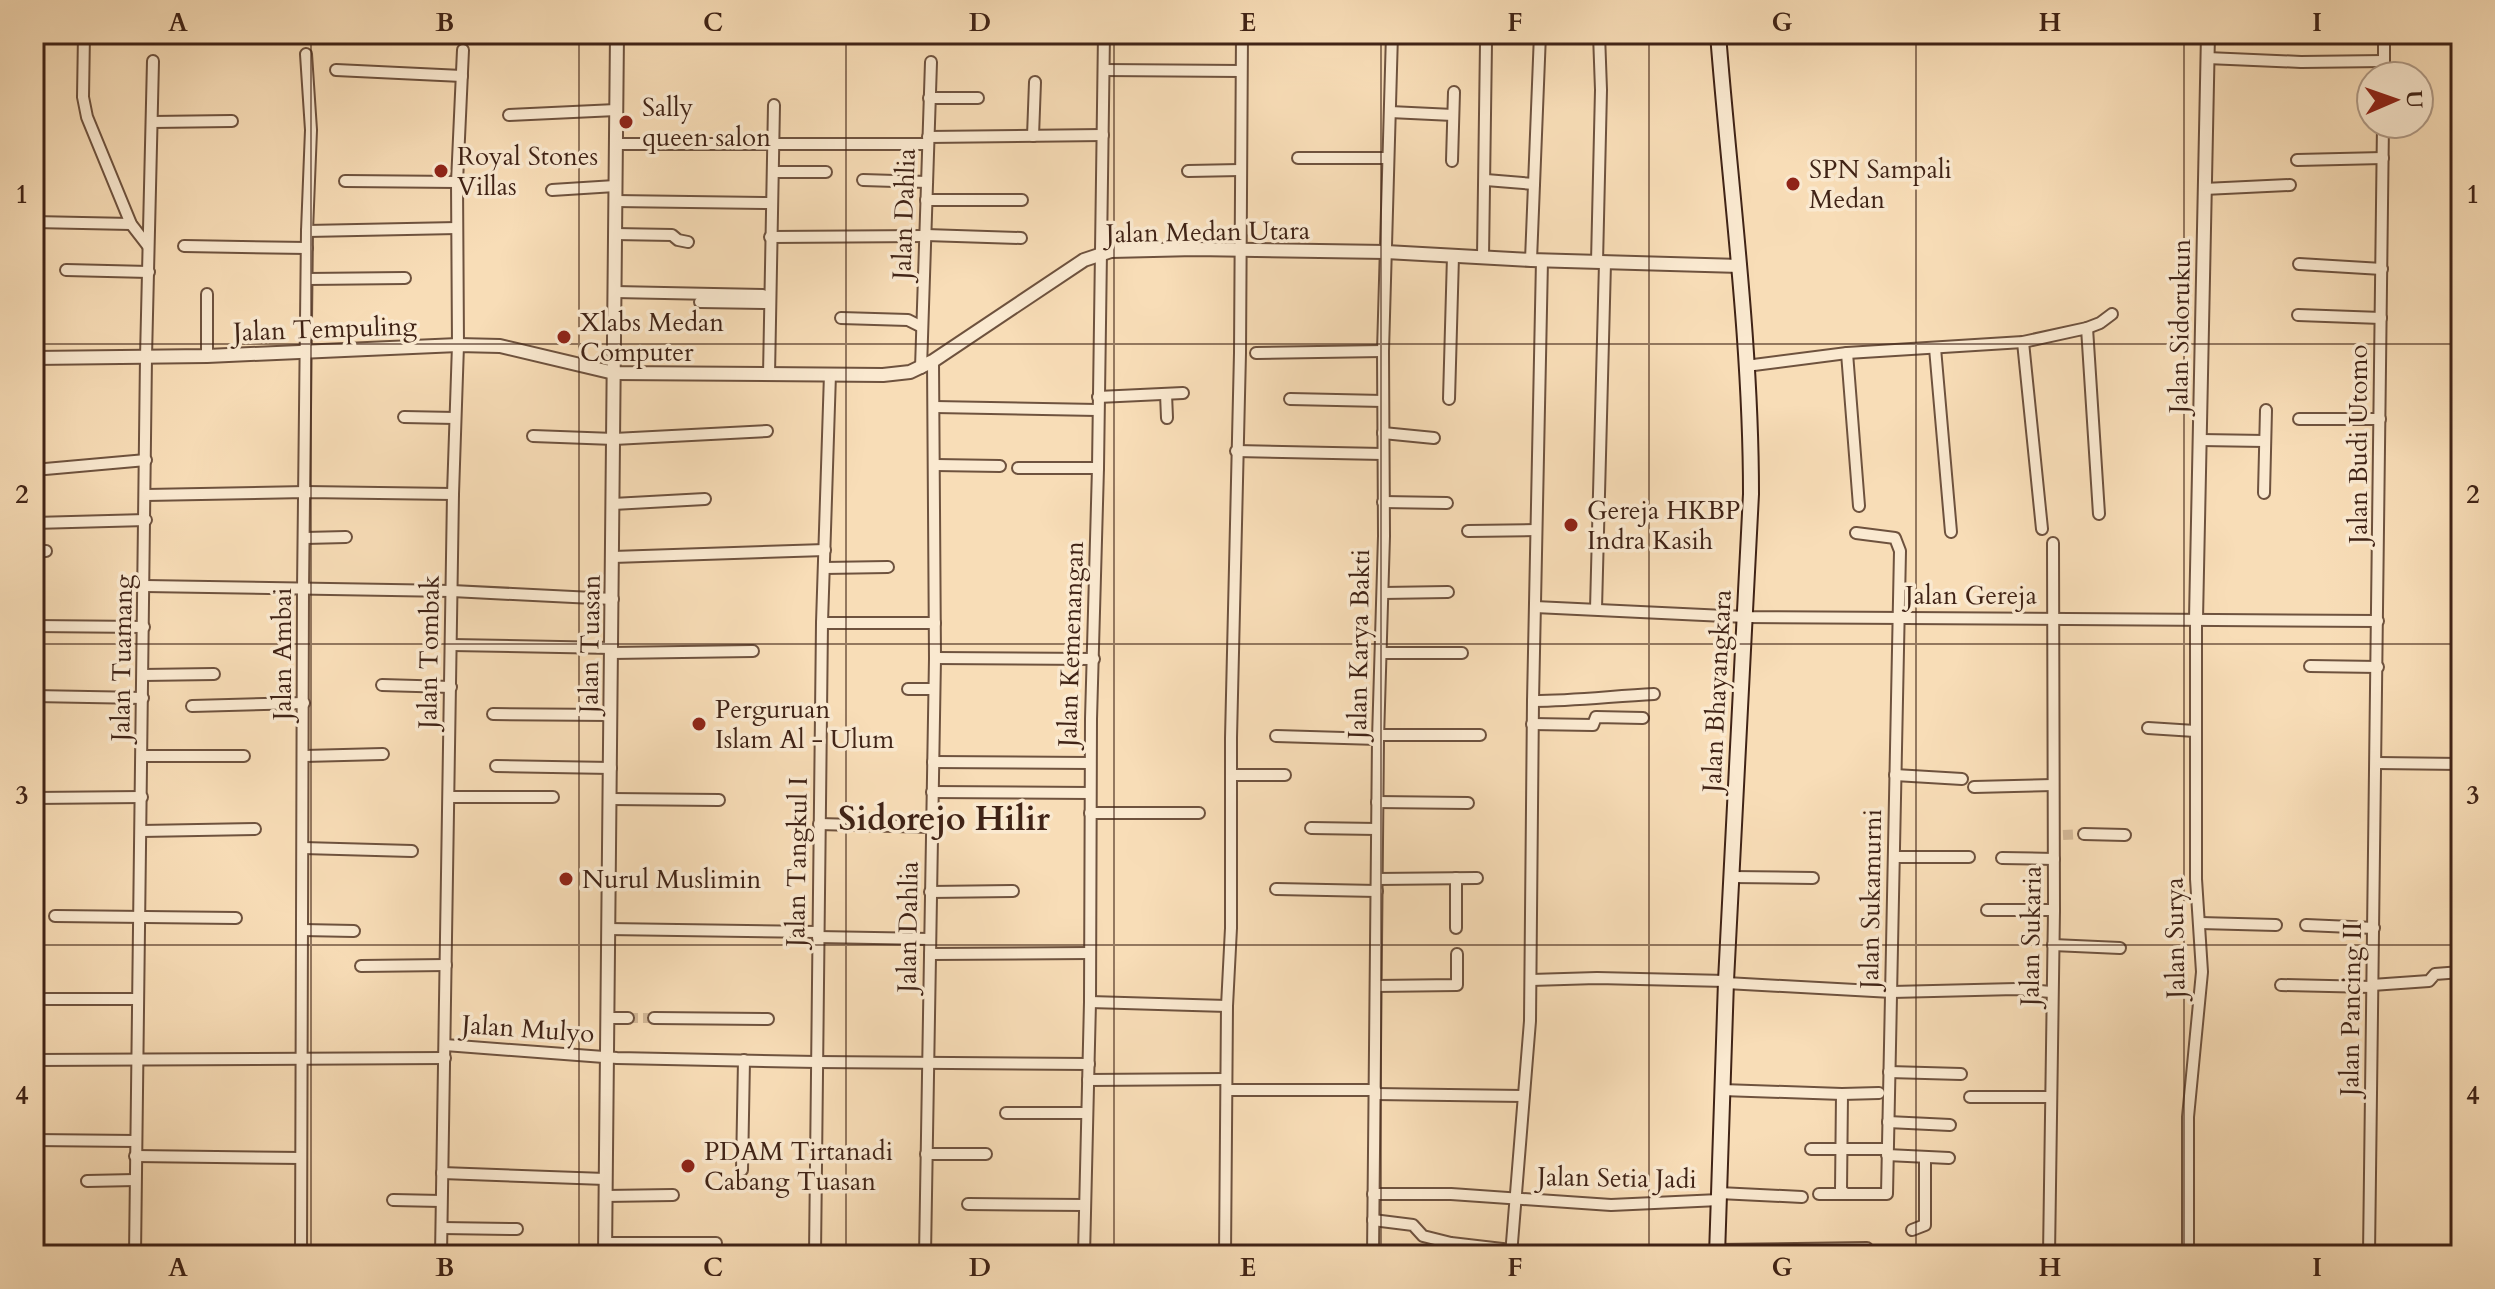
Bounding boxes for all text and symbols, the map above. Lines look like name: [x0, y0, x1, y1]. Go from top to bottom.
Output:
text: A: [168, 5, 188, 40]
text: B: [436, 5, 454, 40]
text: C: [703, 5, 723, 40]
text: D: [969, 5, 991, 40]
text: E: [1240, 5, 1256, 40]
text: F: [1507, 5, 1523, 40]
text: G: [1771, 5, 1793, 40]
text: H: [2039, 5, 2062, 40]
text: I: [2312, 5, 2322, 40]
north arrow: [2355, 60, 2435, 140]
place label: Sally queen salon: [642, 90, 771, 155]
text: U: [2399, 90, 2429, 109]
marker: Sally queen salon: [617, 113, 635, 131]
place label: Royal Stones Villas: [457, 139, 598, 204]
street label: Jalan Dahlia: [884, 148, 924, 284]
place label: SPN Sampali Medan: [1809, 152, 1952, 217]
marker: Royal Stones Villas: [432, 162, 450, 180]
marker: SPN Sampali Medan: [1784, 175, 1802, 193]
text: 1: [15, 177, 29, 212]
text: 1: [2466, 177, 2480, 212]
street label: Jalan Medan Utara: [1102, 213, 1310, 251]
street label: Jalan Sidorukun: [2161, 238, 2199, 418]
place label: Xlabs Medan Computer: [580, 305, 724, 370]
street label: Jalan Tempuling: [228, 308, 418, 350]
marker: Xlabs Medan Computer: [555, 328, 573, 346]
street label: Jalan Budi Utomo: [2341, 344, 2376, 548]
text: 2: [15, 477, 29, 512]
text: 2: [2466, 477, 2480, 512]
place label: Gereja HKBP Indra Kasih: [1587, 493, 1740, 558]
marker: Gereja HKBP Indra Kasih: [1562, 516, 1580, 534]
street label: Jalan Kemenangan: [1050, 540, 1092, 752]
street label: Jalan Karya Bakti: [1340, 549, 1378, 743]
street label: Jalan Tuamang: [103, 574, 141, 746]
street label: Jalan Tuasan: [571, 574, 609, 718]
street label: Jalan Tombak: [410, 575, 448, 733]
street label: Jalan Gereja: [1901, 578, 2037, 613]
street label: Jalan Ambai: [265, 588, 300, 724]
street label: Jalan Bhayangkara: [1694, 589, 1740, 797]
place label: Perguruan Islam Al - Ulum: [715, 692, 894, 757]
marker: Perguruan Islam Al - Ulum: [690, 715, 708, 733]
street label: Jalan Tangkul I: [778, 777, 816, 951]
text: 3: [15, 778, 29, 813]
text: 3: [2466, 778, 2480, 813]
district label: Sidorejo Hilir: [838, 796, 1050, 842]
street label: Jalan Sukamurni: [1852, 809, 1890, 993]
street label: Jalan Dahlia: [889, 861, 927, 997]
place label: Nurul Muslimin: [582, 862, 761, 897]
street label: Jalan Sukaria: [2012, 866, 2050, 1010]
marker: Nurul Muslimin: [557, 870, 575, 888]
street label: Jalan Surya: [2156, 877, 2194, 1003]
street label: Jalan Pancing II: [2332, 922, 2370, 1100]
street label: Jalan Mulyo: [457, 1007, 595, 1051]
text: 4: [15, 1078, 29, 1113]
text: 4: [2466, 1078, 2480, 1113]
place label: PDAM Tirtanadi Cabang Tuasan: [704, 1134, 893, 1199]
marker: PDAM Tirtanadi Cabang Tuasan: [679, 1157, 697, 1175]
street label: Jalan Setia Jadi: [1533, 1159, 1697, 1197]
text: A: [168, 1250, 188, 1285]
text: B: [436, 1250, 454, 1285]
text: C: [703, 1250, 723, 1285]
text: D: [969, 1250, 991, 1285]
text: E: [1240, 1250, 1256, 1285]
text: F: [1507, 1250, 1523, 1285]
text: G: [1771, 1250, 1793, 1285]
text: H: [2039, 1250, 2062, 1285]
text: I: [2312, 1250, 2322, 1285]

